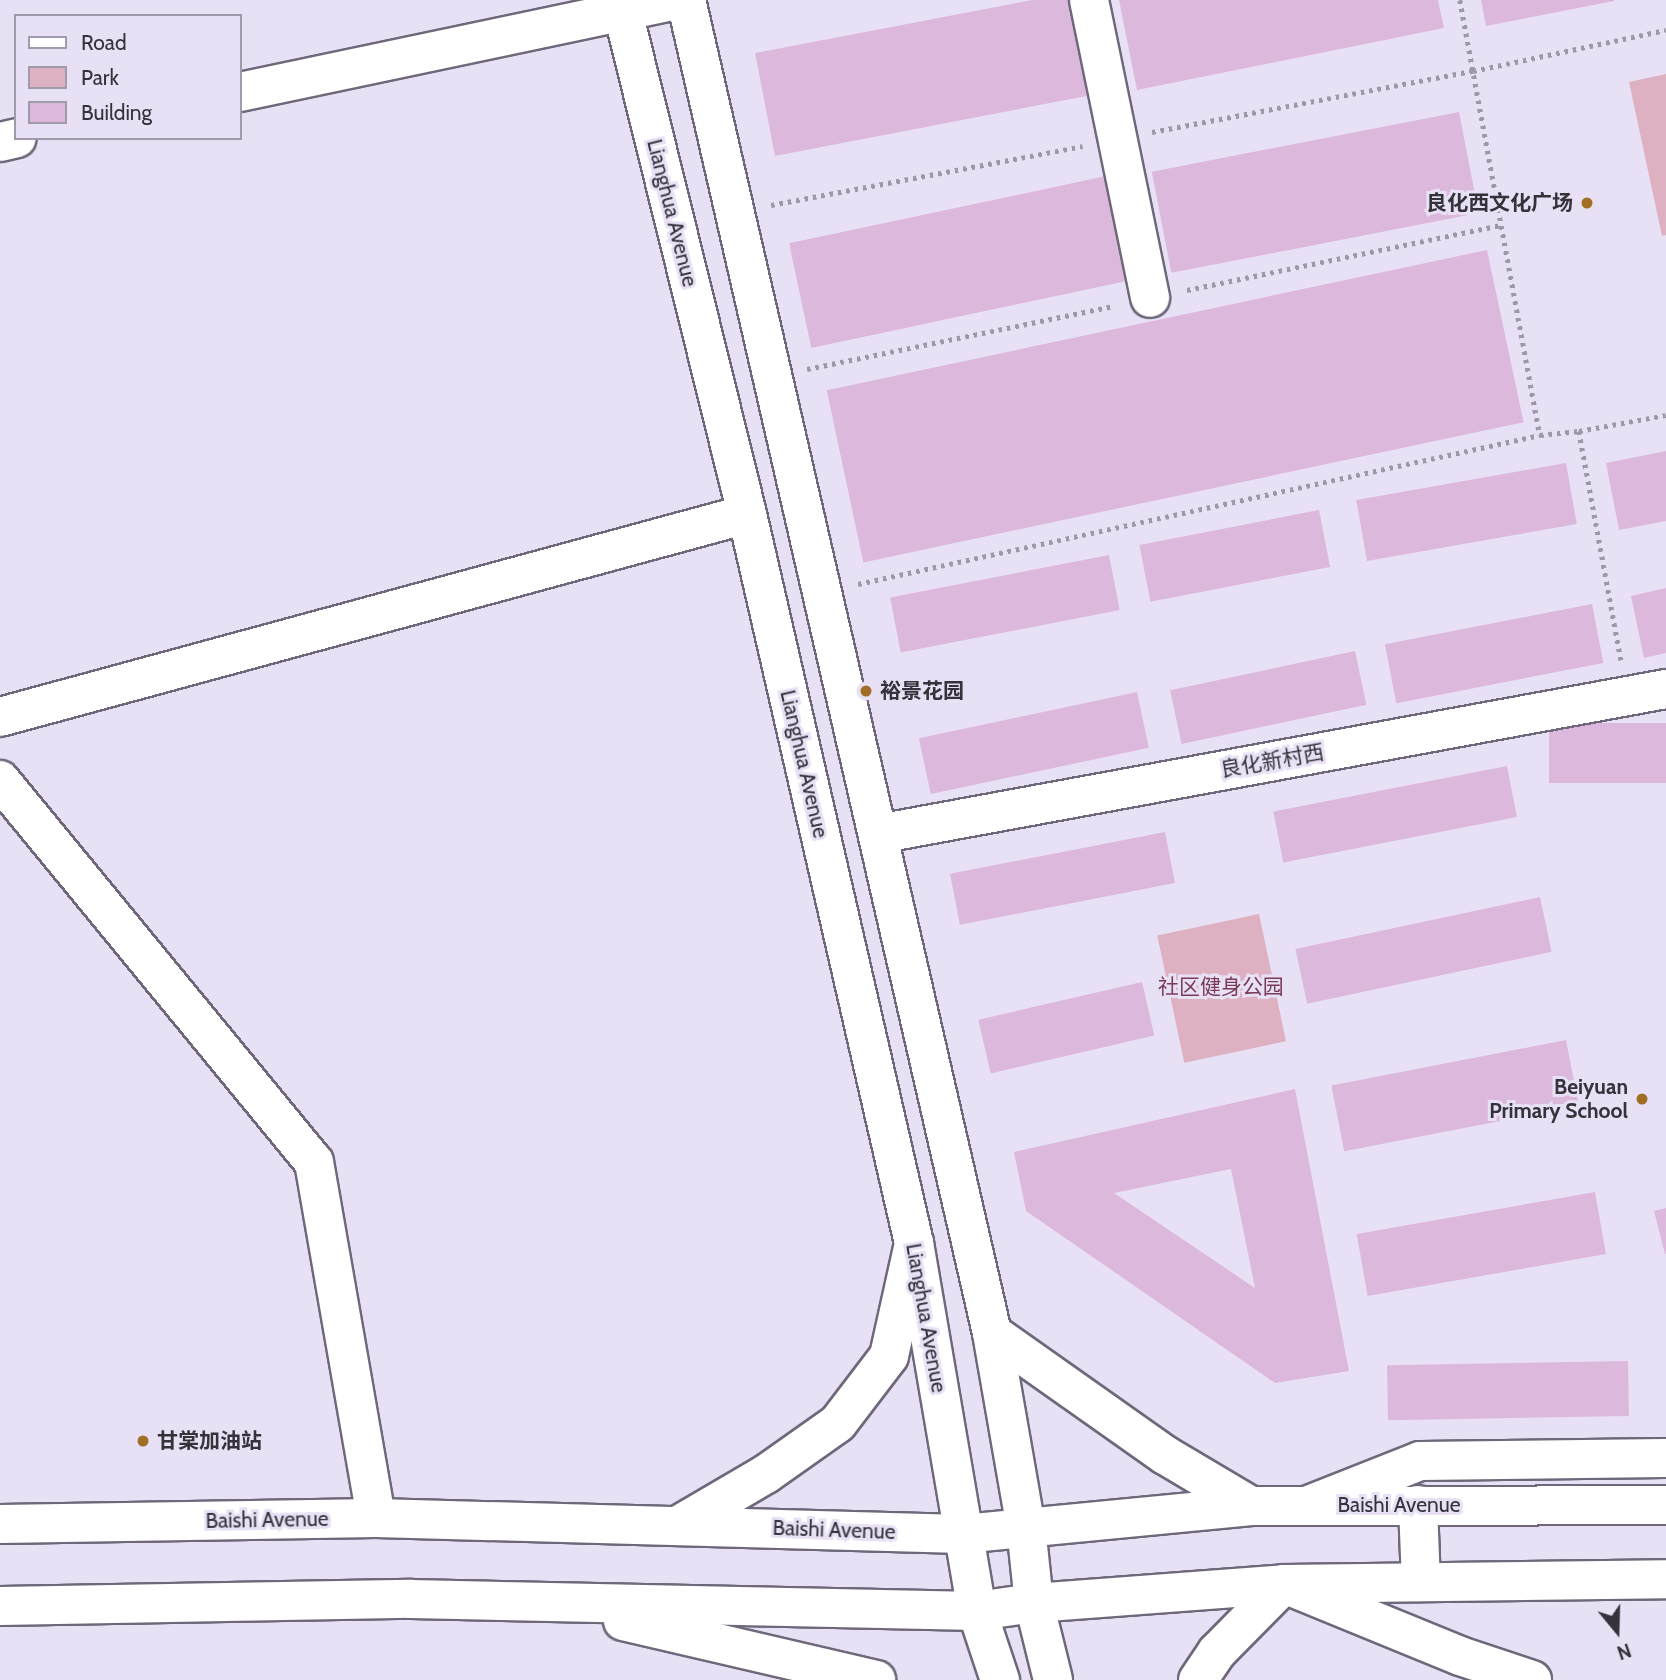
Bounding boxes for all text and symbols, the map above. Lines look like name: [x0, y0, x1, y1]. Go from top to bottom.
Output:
legend: [14, 14, 242, 140]
text: Road: [81, 30, 127, 55]
text: Park: [81, 65, 119, 90]
text: Building: [81, 100, 152, 125]
street label: Lianghua Avenue: [642, 137, 702, 289]
place label: 良化西文化广场: [1426, 190, 1573, 216]
marker: 良化西文化广场: [1579, 195, 1595, 211]
place label: 裕景花园: [880, 678, 964, 704]
marker: 裕景花园: [858, 683, 874, 699]
street label: Lianghua Avenue: [775, 688, 833, 840]
street label: 良化新村西: [1218, 739, 1326, 783]
park label: 社区健身公园: [1158, 974, 1284, 1000]
place label: Beiyuan Primary School: [1489, 1074, 1628, 1124]
marker: Beiyuan Primary School: [1634, 1091, 1650, 1107]
street label: Lianghua Avenue: [900, 1241, 952, 1395]
place label: 甘棠加油站: [157, 1428, 262, 1454]
marker: 甘棠加油站: [135, 1433, 151, 1449]
street label: Baishi Avenue: [1338, 1492, 1460, 1518]
street label: Baishi Avenue: [205, 1506, 329, 1534]
street label: Baishi Avenue: [772, 1515, 896, 1545]
north arrow: [1582, 1596, 1652, 1666]
text: N: [1614, 1638, 1634, 1664]

